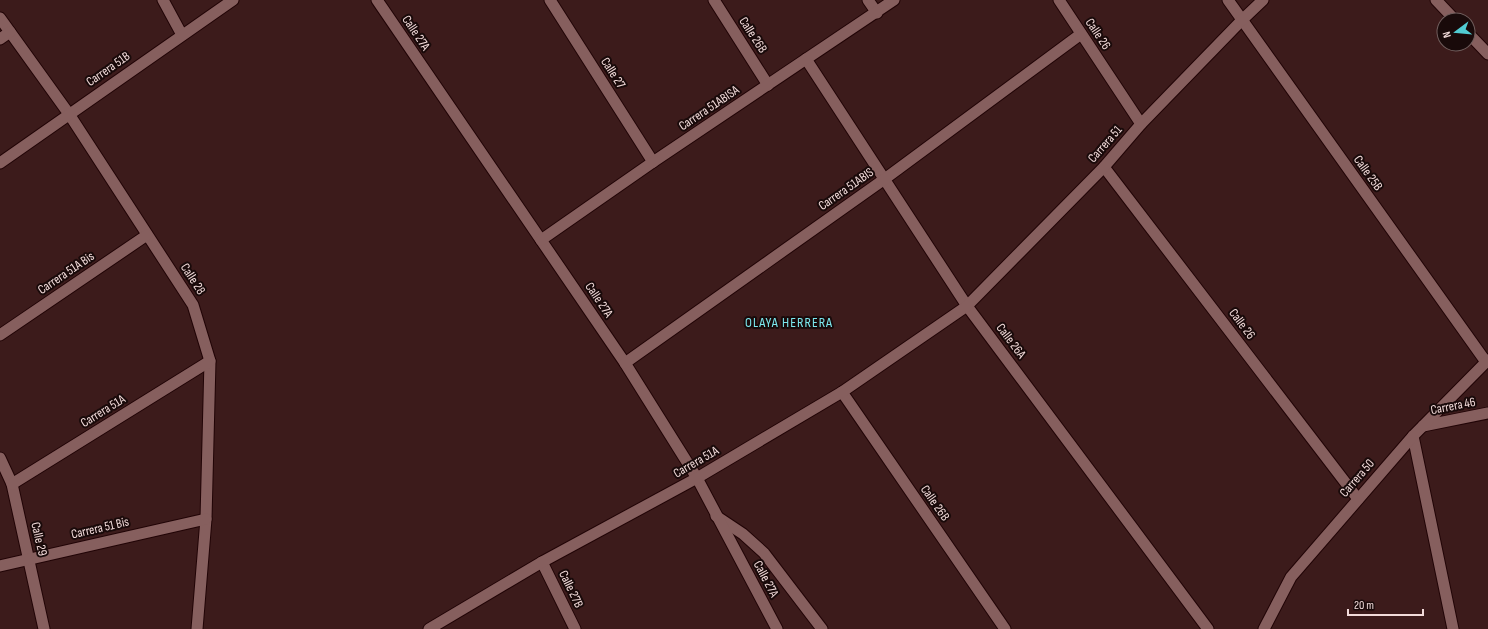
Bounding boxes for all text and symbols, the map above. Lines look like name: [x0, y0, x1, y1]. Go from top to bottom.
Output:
street label: Calle 27A: [398, 12, 434, 54]
north arrow: [1436, 12, 1476, 52]
street label: Calle 26B: [735, 14, 771, 56]
street label: Calle 26: [1082, 15, 1114, 53]
text: N: [1440, 30, 1454, 39]
street label: Carrera 51B: [83, 48, 133, 90]
street label: Calle 27: [597, 54, 629, 92]
street label: Carrera 51ABISA: [676, 82, 743, 134]
street label: Carrera 51: [1085, 122, 1126, 166]
street label: Calle 25B: [1350, 152, 1386, 194]
street label: Carrera 51ABIS: [815, 164, 877, 214]
street label: Carrera 51A Bis: [35, 248, 98, 298]
street label: Calle 28: [177, 260, 209, 298]
street label: Calle 27A: [581, 279, 617, 321]
street label: Calle 26: [1225, 305, 1259, 343]
district label: OLAYA HERRERA: [745, 314, 833, 331]
street label: Calle 26A: [993, 320, 1030, 362]
street label: Carrera 51A: [78, 391, 129, 431]
street label: Carrera 46: [1429, 394, 1477, 418]
street label: Carrera 51A: [670, 442, 722, 481]
street label: Carrera 50: [1336, 456, 1378, 500]
street label: Calle 26B: [917, 482, 953, 524]
street label: Carrera 51 Bis: [70, 514, 131, 542]
street label: Calle 29: [27, 520, 51, 558]
street label: Calle 27A: [750, 558, 782, 600]
street label: Calle 27B: [555, 568, 587, 611]
scale bar: [1348, 591, 1423, 617]
text: 20 m: [1354, 598, 1374, 613]

